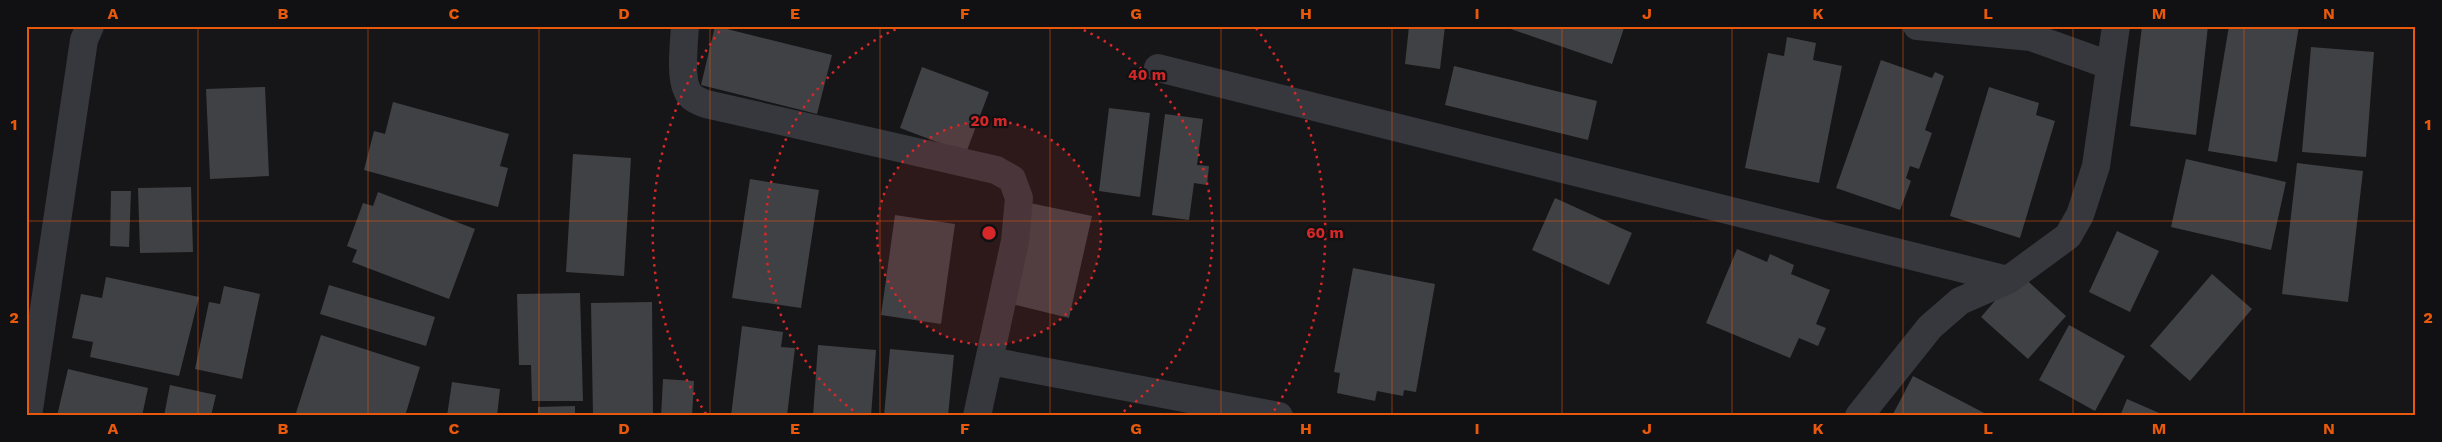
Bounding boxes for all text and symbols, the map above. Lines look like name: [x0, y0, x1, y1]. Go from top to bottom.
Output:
text: A: [108, 4, 119, 23]
text: B: [278, 4, 289, 23]
text: C: [449, 4, 460, 23]
text: D: [618, 4, 630, 23]
text: E: [790, 4, 800, 23]
text: F: [960, 4, 970, 23]
text: G: [1130, 4, 1142, 23]
text: H: [1300, 4, 1312, 23]
text: I: [1474, 4, 1480, 23]
text: J: [1642, 4, 1652, 23]
text: K: [1812, 4, 1824, 23]
text: L: [1983, 4, 1993, 23]
text: M: [2152, 4, 2166, 23]
text: N: [2323, 4, 2335, 23]
text: 40 m: [1128, 66, 1166, 84]
text: 20 m: [970, 112, 1008, 130]
text: 1: [11, 115, 17, 134]
text: 1: [2425, 115, 2431, 134]
centre of rings: [980, 224, 998, 242]
text: 60 m: [1306, 224, 1344, 242]
text: 2: [9, 308, 19, 327]
text: 2: [2423, 308, 2433, 327]
text: A: [108, 419, 119, 438]
text: B: [278, 419, 289, 438]
text: C: [449, 419, 460, 438]
text: D: [618, 419, 630, 438]
text: E: [790, 419, 800, 438]
text: F: [960, 419, 970, 438]
text: G: [1130, 419, 1142, 438]
text: H: [1300, 419, 1312, 438]
text: I: [1474, 419, 1480, 438]
text: J: [1642, 419, 1652, 438]
text: K: [1812, 419, 1824, 438]
text: L: [1983, 419, 1993, 438]
text: M: [2152, 419, 2166, 438]
text: N: [2323, 419, 2335, 438]

